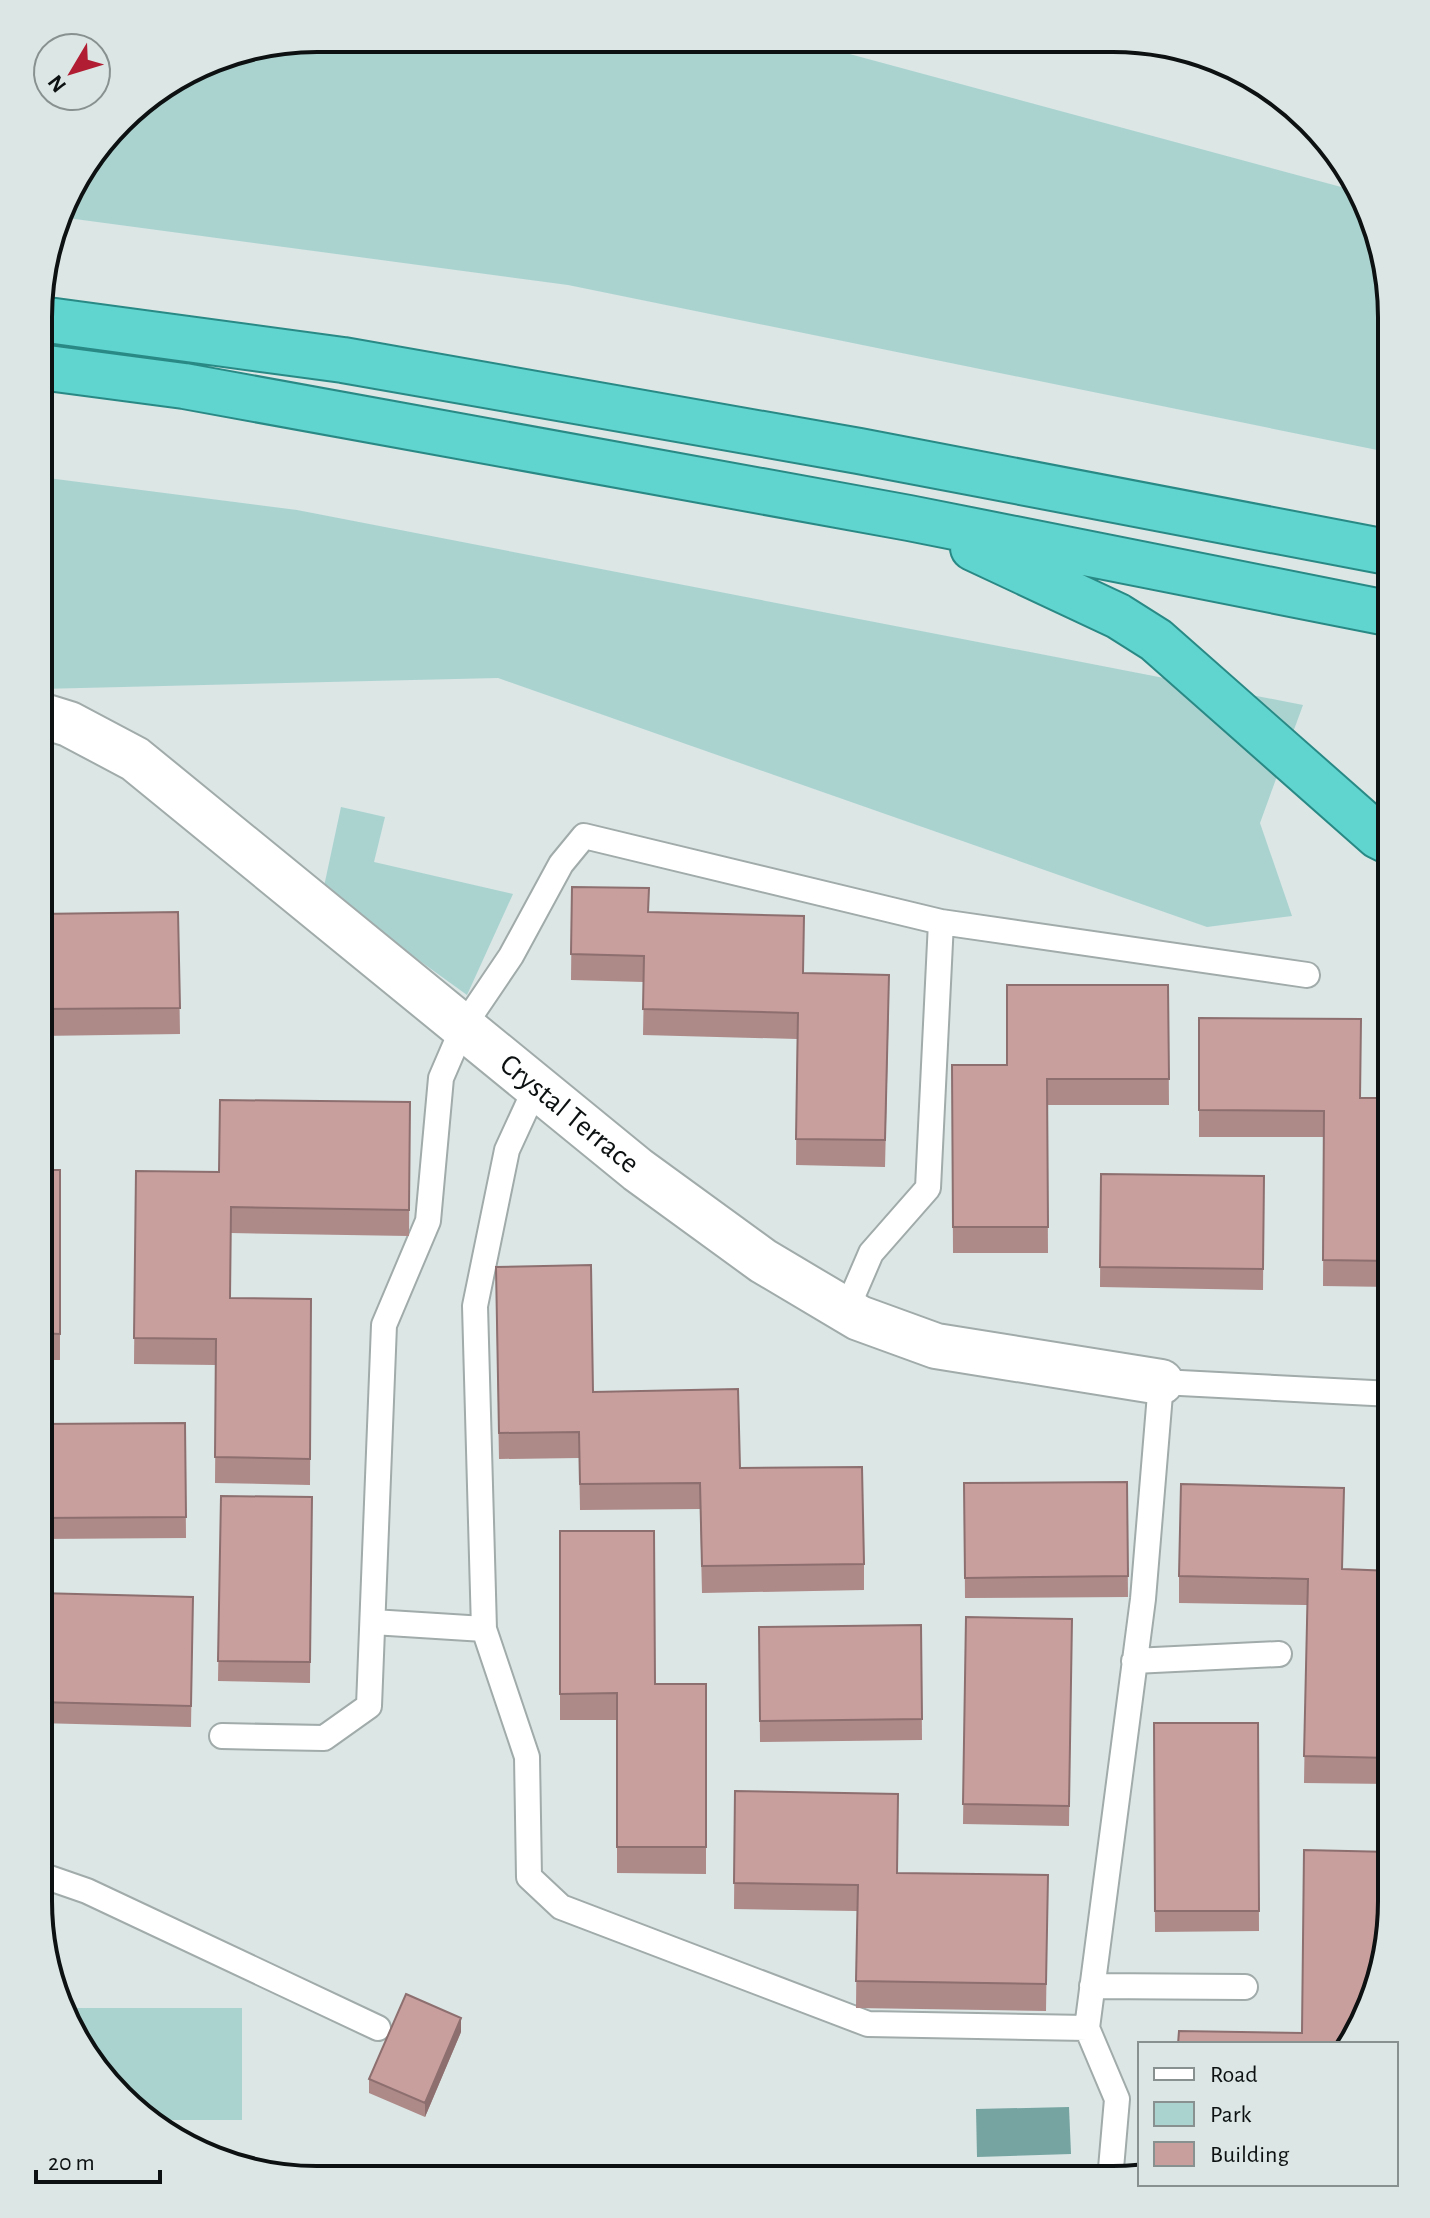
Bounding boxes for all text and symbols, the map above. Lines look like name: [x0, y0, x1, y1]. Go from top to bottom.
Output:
north arrow: [32, 32, 112, 112]
text: N: [44, 71, 70, 96]
street label: Crystal Terrace: [494, 1049, 645, 1179]
legend: [1138, 2042, 1398, 2186]
text: Road: [1210, 2063, 1258, 2087]
text: Park: [1210, 2103, 1251, 2127]
scale bar: [36, 2134, 160, 2184]
text: Building: [1210, 2143, 1289, 2167]
text: 20 m: [48, 2151, 95, 2175]

